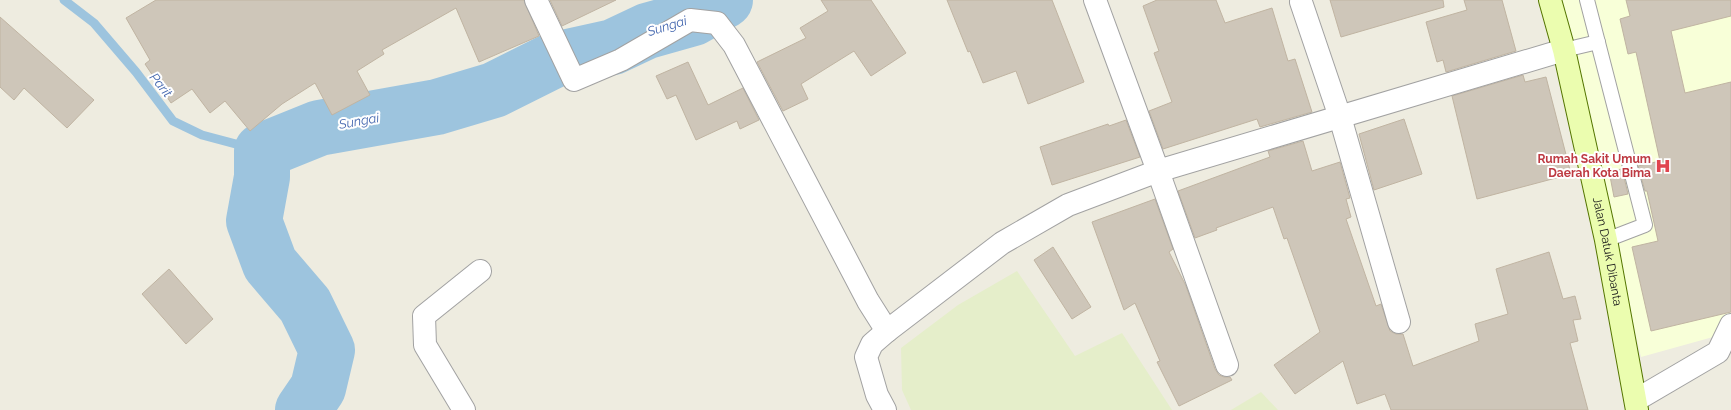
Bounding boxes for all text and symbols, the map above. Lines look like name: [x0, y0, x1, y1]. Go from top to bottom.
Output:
water label: Sungai: [645, 13, 690, 39]
water label: Parit: [147, 70, 176, 101]
water label: Sungai: [337, 110, 381, 132]
place label: Rumah Sakit Umum Daerah Kota Bima: [1537, 152, 1651, 180]
hospital icon: Rumah Sakit Umum Daerah Kota Bima: [1654, 157, 1672, 175]
street label: Jalan Datuk Dibanta: [1590, 196, 1625, 307]

